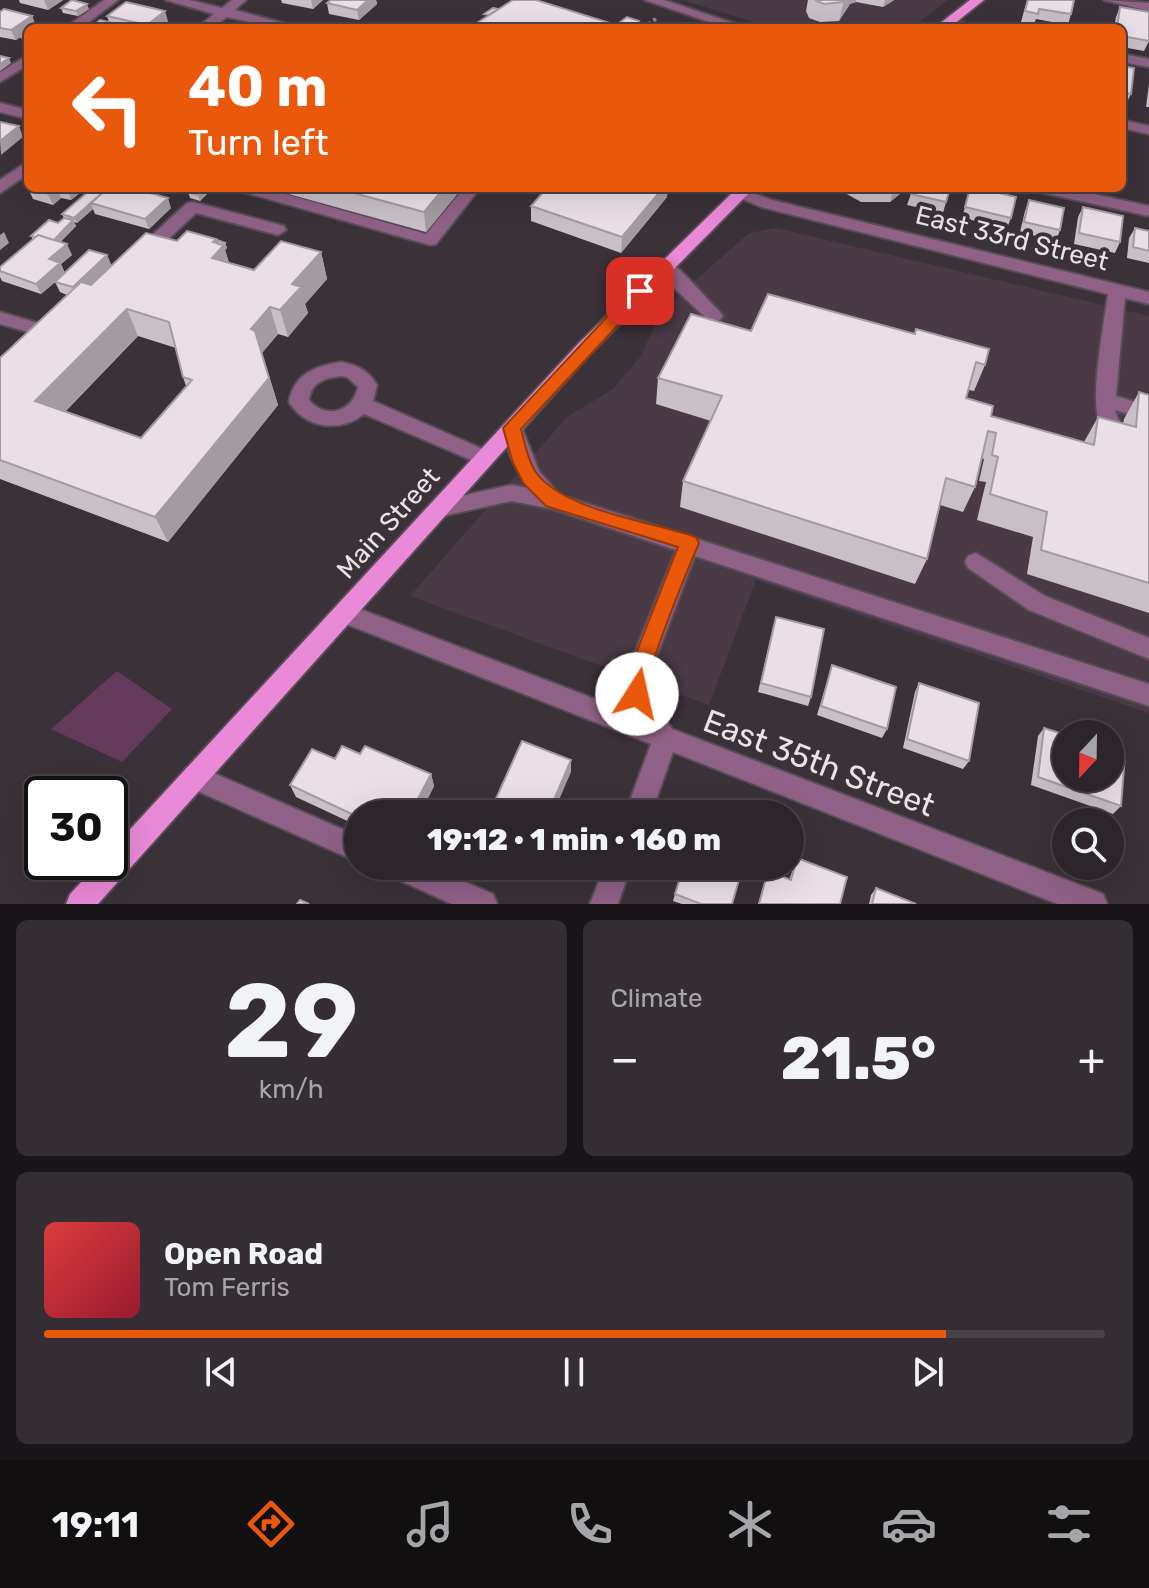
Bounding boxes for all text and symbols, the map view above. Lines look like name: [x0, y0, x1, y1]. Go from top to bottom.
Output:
text: 40 m: [188, 54, 328, 120]
icon: left: [56, 56, 160, 160]
text: Turn left: [188, 121, 329, 164]
street label: East 33rd Street: [912, 200, 1112, 277]
pin: [606, 257, 674, 325]
icon: arrive: [618, 269, 662, 313]
street label: Main Street: [330, 461, 446, 585]
position arrow: [595, 652, 679, 736]
street label: East 35th Street: [698, 701, 940, 825]
north arrow: [1052, 720, 1124, 792]
map controls: [1052, 720, 1124, 880]
speed limit sign: 30: [24, 776, 128, 880]
button: search: [1052, 808, 1124, 880]
text: 19:12 · 1 min · 160 m: [427, 822, 721, 858]
text: 29: [224, 960, 358, 1083]
text: Climate: [611, 983, 703, 1014]
text: 21.5°: [781, 1023, 936, 1094]
text: −: [611, 1033, 639, 1085]
text: +: [1078, 1033, 1105, 1085]
text: km/h: [259, 1074, 324, 1105]
text: Open Road: [164, 1236, 323, 1272]
text: Tom Ferris: [164, 1272, 290, 1303]
icon: previous: [199, 1350, 243, 1394]
icon: pause: [552, 1350, 596, 1394]
icon: next: [906, 1350, 950, 1394]
icon: directions: [243, 1496, 299, 1552]
icon: music: [402, 1496, 458, 1552]
icon: phone: [562, 1496, 618, 1552]
icon: climate: [722, 1496, 778, 1552]
icon: car: [881, 1496, 937, 1552]
icon: filters: [1041, 1496, 1097, 1552]
text: 19:11: [52, 1503, 139, 1546]

